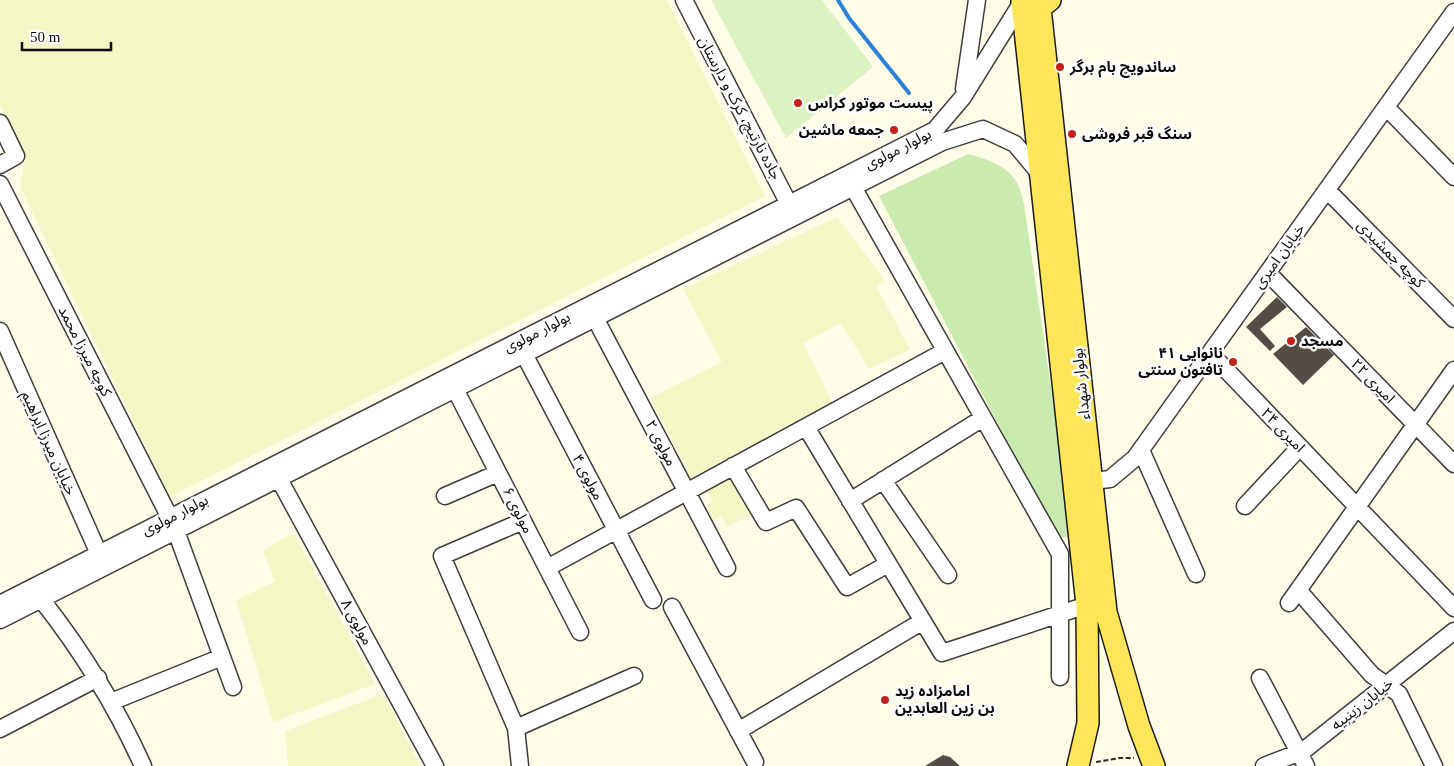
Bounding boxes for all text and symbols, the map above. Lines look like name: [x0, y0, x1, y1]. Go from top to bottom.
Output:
scale bar: [22, 20, 111, 52]
text: 50 m: [30, 29, 61, 45]
street label: جاده نارتیچ، کرک و دارستان: [692, 34, 785, 184]
place label: ساندویچ بام برگر: [1069, 58, 1176, 78]
marker: ساندویچ بام برگر: [1054, 61, 1066, 73]
place label: پیست موتور کراس: [808, 95, 933, 113]
marker: پیست موتور کراس: [792, 97, 804, 109]
place label: جمعه ماشین: [799, 122, 885, 139]
marker: جمعه ماشین: [888, 124, 900, 136]
street label: بولوار مولوی: [862, 125, 934, 173]
place label: سنگ قبر فروشی: [1082, 125, 1192, 143]
marker: سنگ قبر فروشی: [1066, 128, 1078, 140]
street label: کوچه جمشیدی: [1353, 217, 1428, 293]
street label: خیابان امیری: [1250, 221, 1309, 292]
street label: کوچه میرزا محمد: [54, 303, 115, 400]
street label: بولوار مولوی: [501, 308, 573, 356]
place label: مسجد: [1301, 333, 1343, 349]
marker: مسجد: [1285, 335, 1297, 347]
place label: نانوایی ۴۱ تافتون سنتی: [1138, 345, 1224, 379]
street label: بولوار شهداء: [1069, 347, 1094, 421]
marker: نانوایی ۴۱ تافتون سنتی: [1227, 356, 1239, 368]
street label: امیری ۲۲: [1347, 356, 1398, 407]
street label: خیابان میرزا ابراهیم: [16, 388, 79, 499]
street label: امیری ۲۴: [1257, 405, 1308, 456]
street label: مولوی ۲: [641, 417, 680, 469]
street label: مولوی ۴: [568, 451, 607, 503]
street label: مولوی ۶: [499, 484, 536, 536]
street label: بولوار مولوی: [139, 491, 211, 539]
street label: مولوی ۸: [337, 596, 376, 648]
street label: خیابان زینبیه: [1328, 675, 1397, 734]
place label: امامزاده زید بن زین العابدین: [895, 683, 995, 717]
marker: امامزاده زید بن زین العابدین: [879, 694, 891, 706]

